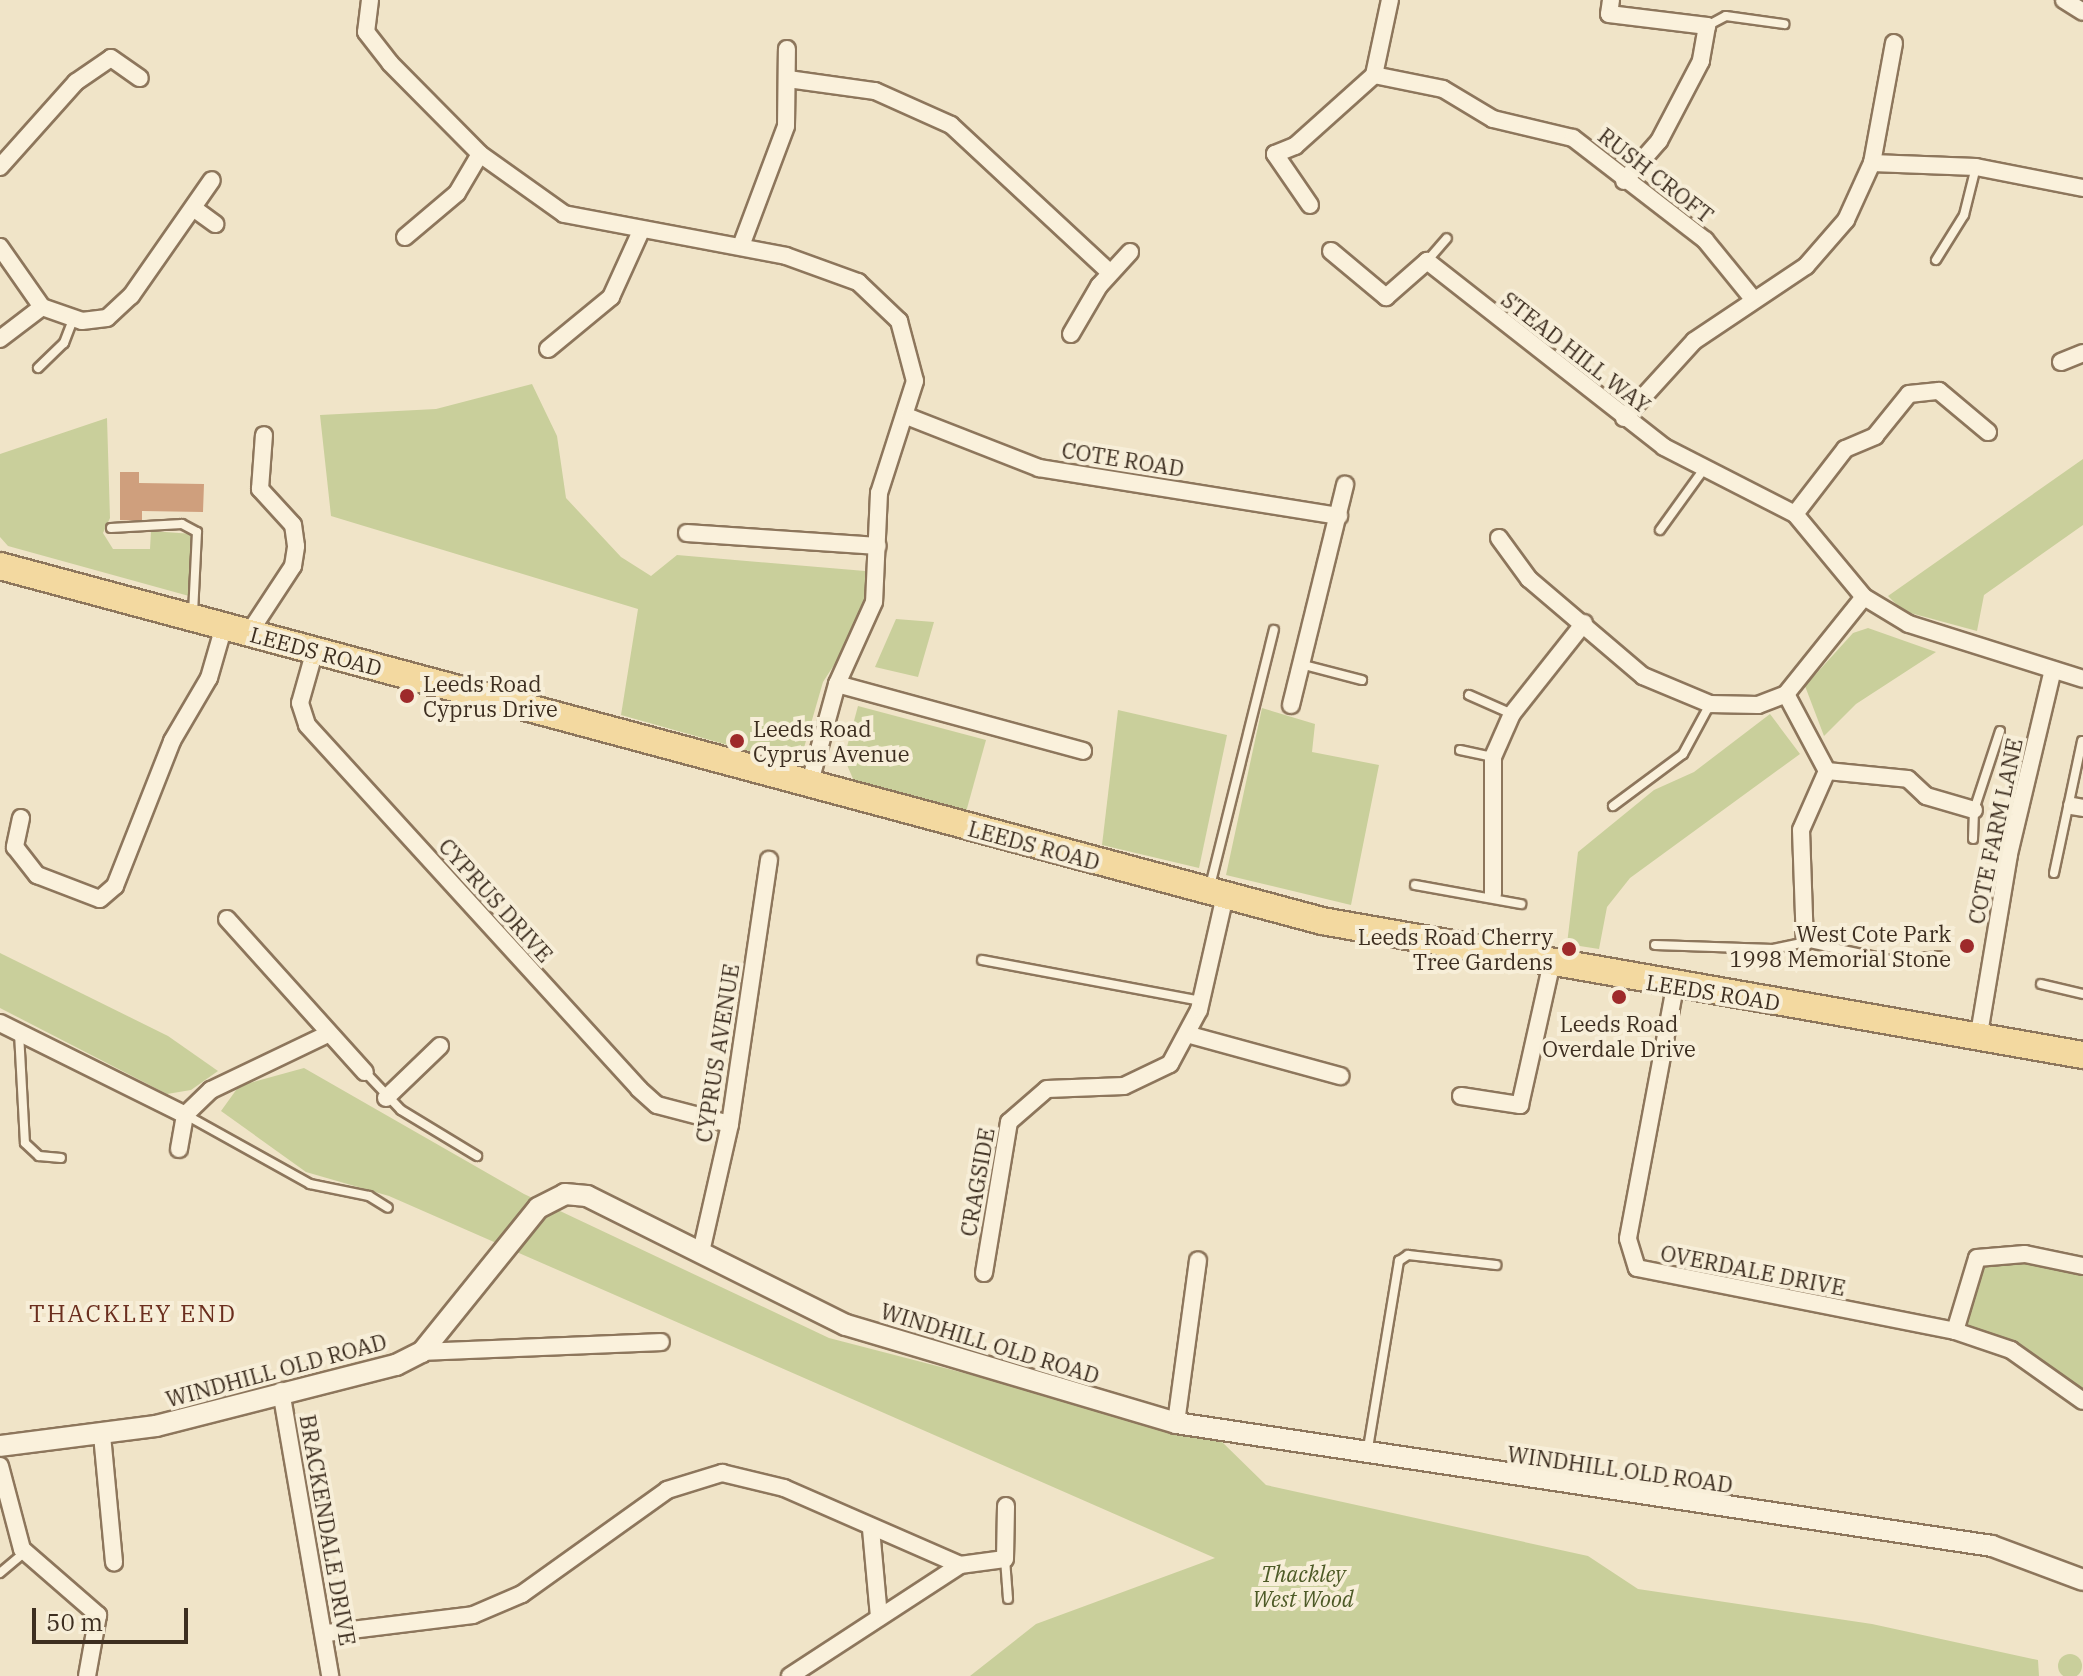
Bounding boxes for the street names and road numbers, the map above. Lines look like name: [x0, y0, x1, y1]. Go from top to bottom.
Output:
street label: RUSH CROFT: [1593, 122, 1719, 228]
street label: STEAD HILL WAY: [1496, 286, 1656, 418]
street label: COTE ROAD: [1060, 436, 1186, 482]
street label: LEEDS ROAD: [247, 621, 385, 681]
street label: COTE FARM LANE: [1962, 736, 2028, 926]
street label: LEEDS ROAD: [965, 815, 1103, 875]
street label: CYPRUS DRIVE: [434, 833, 558, 967]
street label: CYPRUS AVENUE: [690, 962, 744, 1144]
street label: LEEDS ROAD: [1644, 968, 1782, 1016]
street label: CRAGSIDE: [954, 1126, 1000, 1238]
street label: OVERDALE DRIVE: [1658, 1239, 1848, 1301]
street label: WINDHILL OLD ROAD: [877, 1297, 1103, 1389]
street label: WINDHILL OLD ROAD: [163, 1328, 389, 1412]
street label: BRACKENDALE DRIVE: [295, 1412, 361, 1648]
street label: WINDHILL OLD ROAD: [1505, 1440, 1735, 1498]

